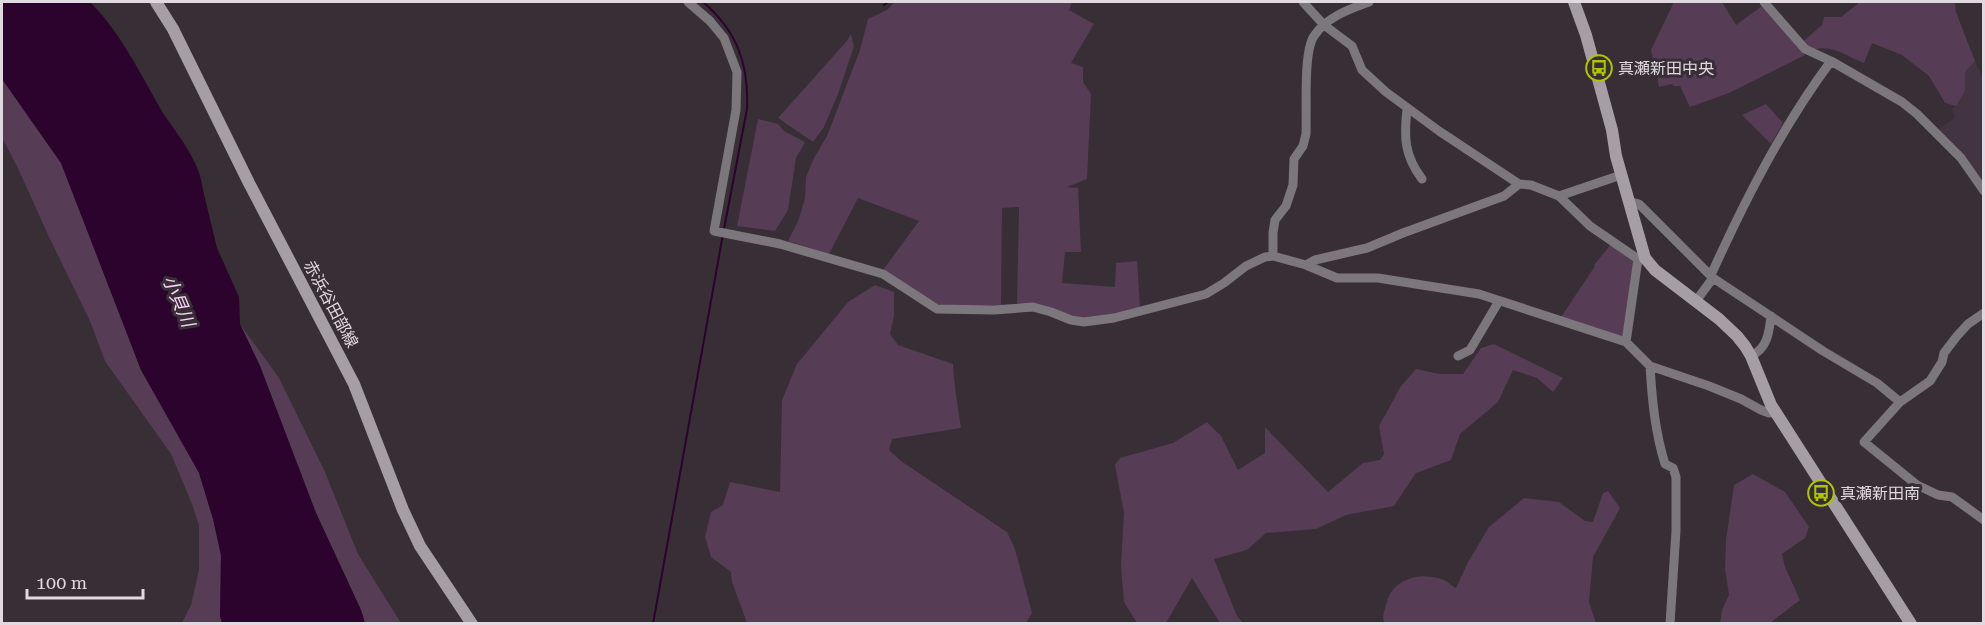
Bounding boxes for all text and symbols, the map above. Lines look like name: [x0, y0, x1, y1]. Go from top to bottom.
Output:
bus stop icon: 真瀬新田中央: [1584, 53, 1614, 83]
place label: 真瀬新田中央: [1618, 59, 1714, 78]
street label: 赤浜谷田部線: [300, 257, 362, 351]
water label: 小貝川: [159, 272, 200, 332]
bus stop icon: 真瀬新田南: [1806, 478, 1836, 508]
place label: 真瀬新田南: [1840, 484, 1920, 503]
scale bar: [27, 562, 142, 600]
text: 100 m: [36, 572, 87, 593]

